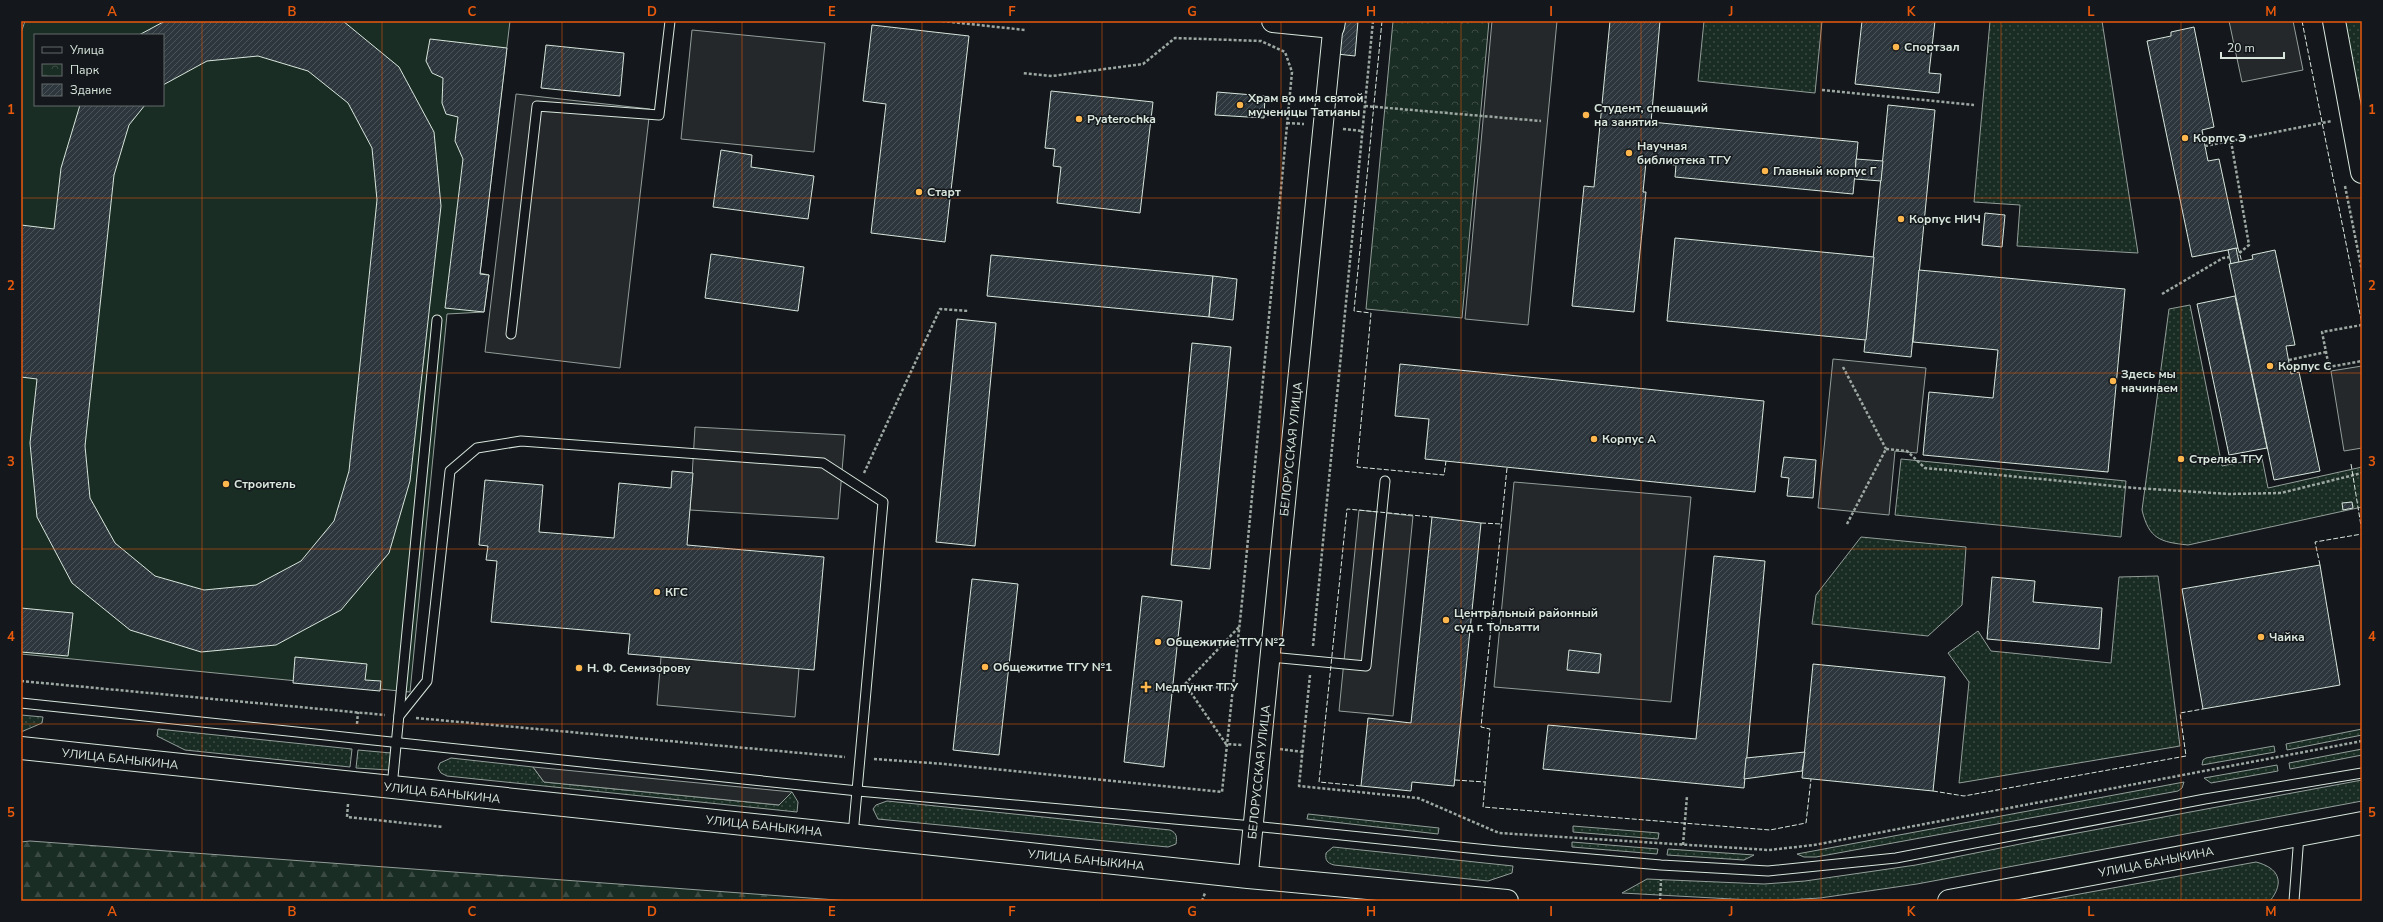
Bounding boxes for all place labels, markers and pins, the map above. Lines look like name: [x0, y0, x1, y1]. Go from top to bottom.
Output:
place label: Спортзал: [1904, 39, 1960, 55]
marker: Спортзал: [1891, 42, 1901, 52]
place label: Храм во имя святой мученицы Татианы: [1247, 90, 1364, 120]
marker: Храм во имя святой мученицы Татианы: [1235, 100, 1245, 110]
place label: Студент, спешащий на занятия: [1594, 100, 1708, 130]
marker: Студент, спешащий на занятия: [1581, 110, 1591, 120]
place label: Pyaterochka: [1087, 111, 1156, 127]
marker: Pyaterochka: [1074, 114, 1084, 124]
place label: Корпус Э: [2193, 130, 2246, 146]
marker: Корпус Э: [2180, 133, 2190, 143]
place label: Научная библиотека ТГУ: [1637, 138, 1732, 168]
marker: Научная библиотека ТГУ: [1624, 148, 1634, 158]
place label: Главный корпус Г: [1773, 163, 1877, 179]
marker: Главный корпус Г: [1760, 166, 1770, 176]
place label: Старт: [927, 184, 961, 200]
marker: Старт: [914, 187, 924, 197]
place label: Корпус НИЧ: [1909, 211, 1981, 227]
marker: Корпус НИЧ: [1896, 214, 1906, 224]
place label: Корпус С: [2278, 358, 2331, 374]
marker: Корпус С: [2265, 361, 2275, 371]
place label: Здесь мы начинаем: [2121, 366, 2178, 396]
marker: Здесь мы начинаем: [2108, 376, 2118, 386]
place label: Корпус А: [1602, 431, 1656, 447]
marker: Корпус А: [1589, 434, 1599, 444]
place label: Стрелка ТГУ: [2189, 451, 2264, 467]
marker: Стрелка ТГУ: [2176, 454, 2186, 464]
place label: Строитель: [234, 476, 296, 492]
marker: Строитель: [221, 479, 231, 489]
place label: КГС: [665, 584, 688, 600]
marker: КГС: [652, 587, 662, 597]
place label: Центральный районный суд г. Тольятти: [1454, 605, 1598, 635]
marker: Центральный районный суд г. Тольятти: [1441, 615, 1451, 625]
place label: Чайка: [2269, 629, 2305, 645]
marker: Чайка: [2256, 632, 2266, 642]
place label: Общежитие ТГУ №2: [1166, 634, 1285, 650]
marker: Общежитие ТГУ №2: [1153, 637, 1163, 647]
place label: Общежитие ТГУ №1: [993, 659, 1112, 675]
place label: Н. Ф. Семизорову: [587, 660, 691, 676]
marker: Общежитие ТГУ №1: [980, 662, 990, 672]
marker: Н. Ф. Семизорову: [574, 663, 584, 673]
place label: Медпункт ТГУ: [1155, 679, 1239, 695]
marker: Медпункт ТГУ: [1140, 681, 1152, 693]

